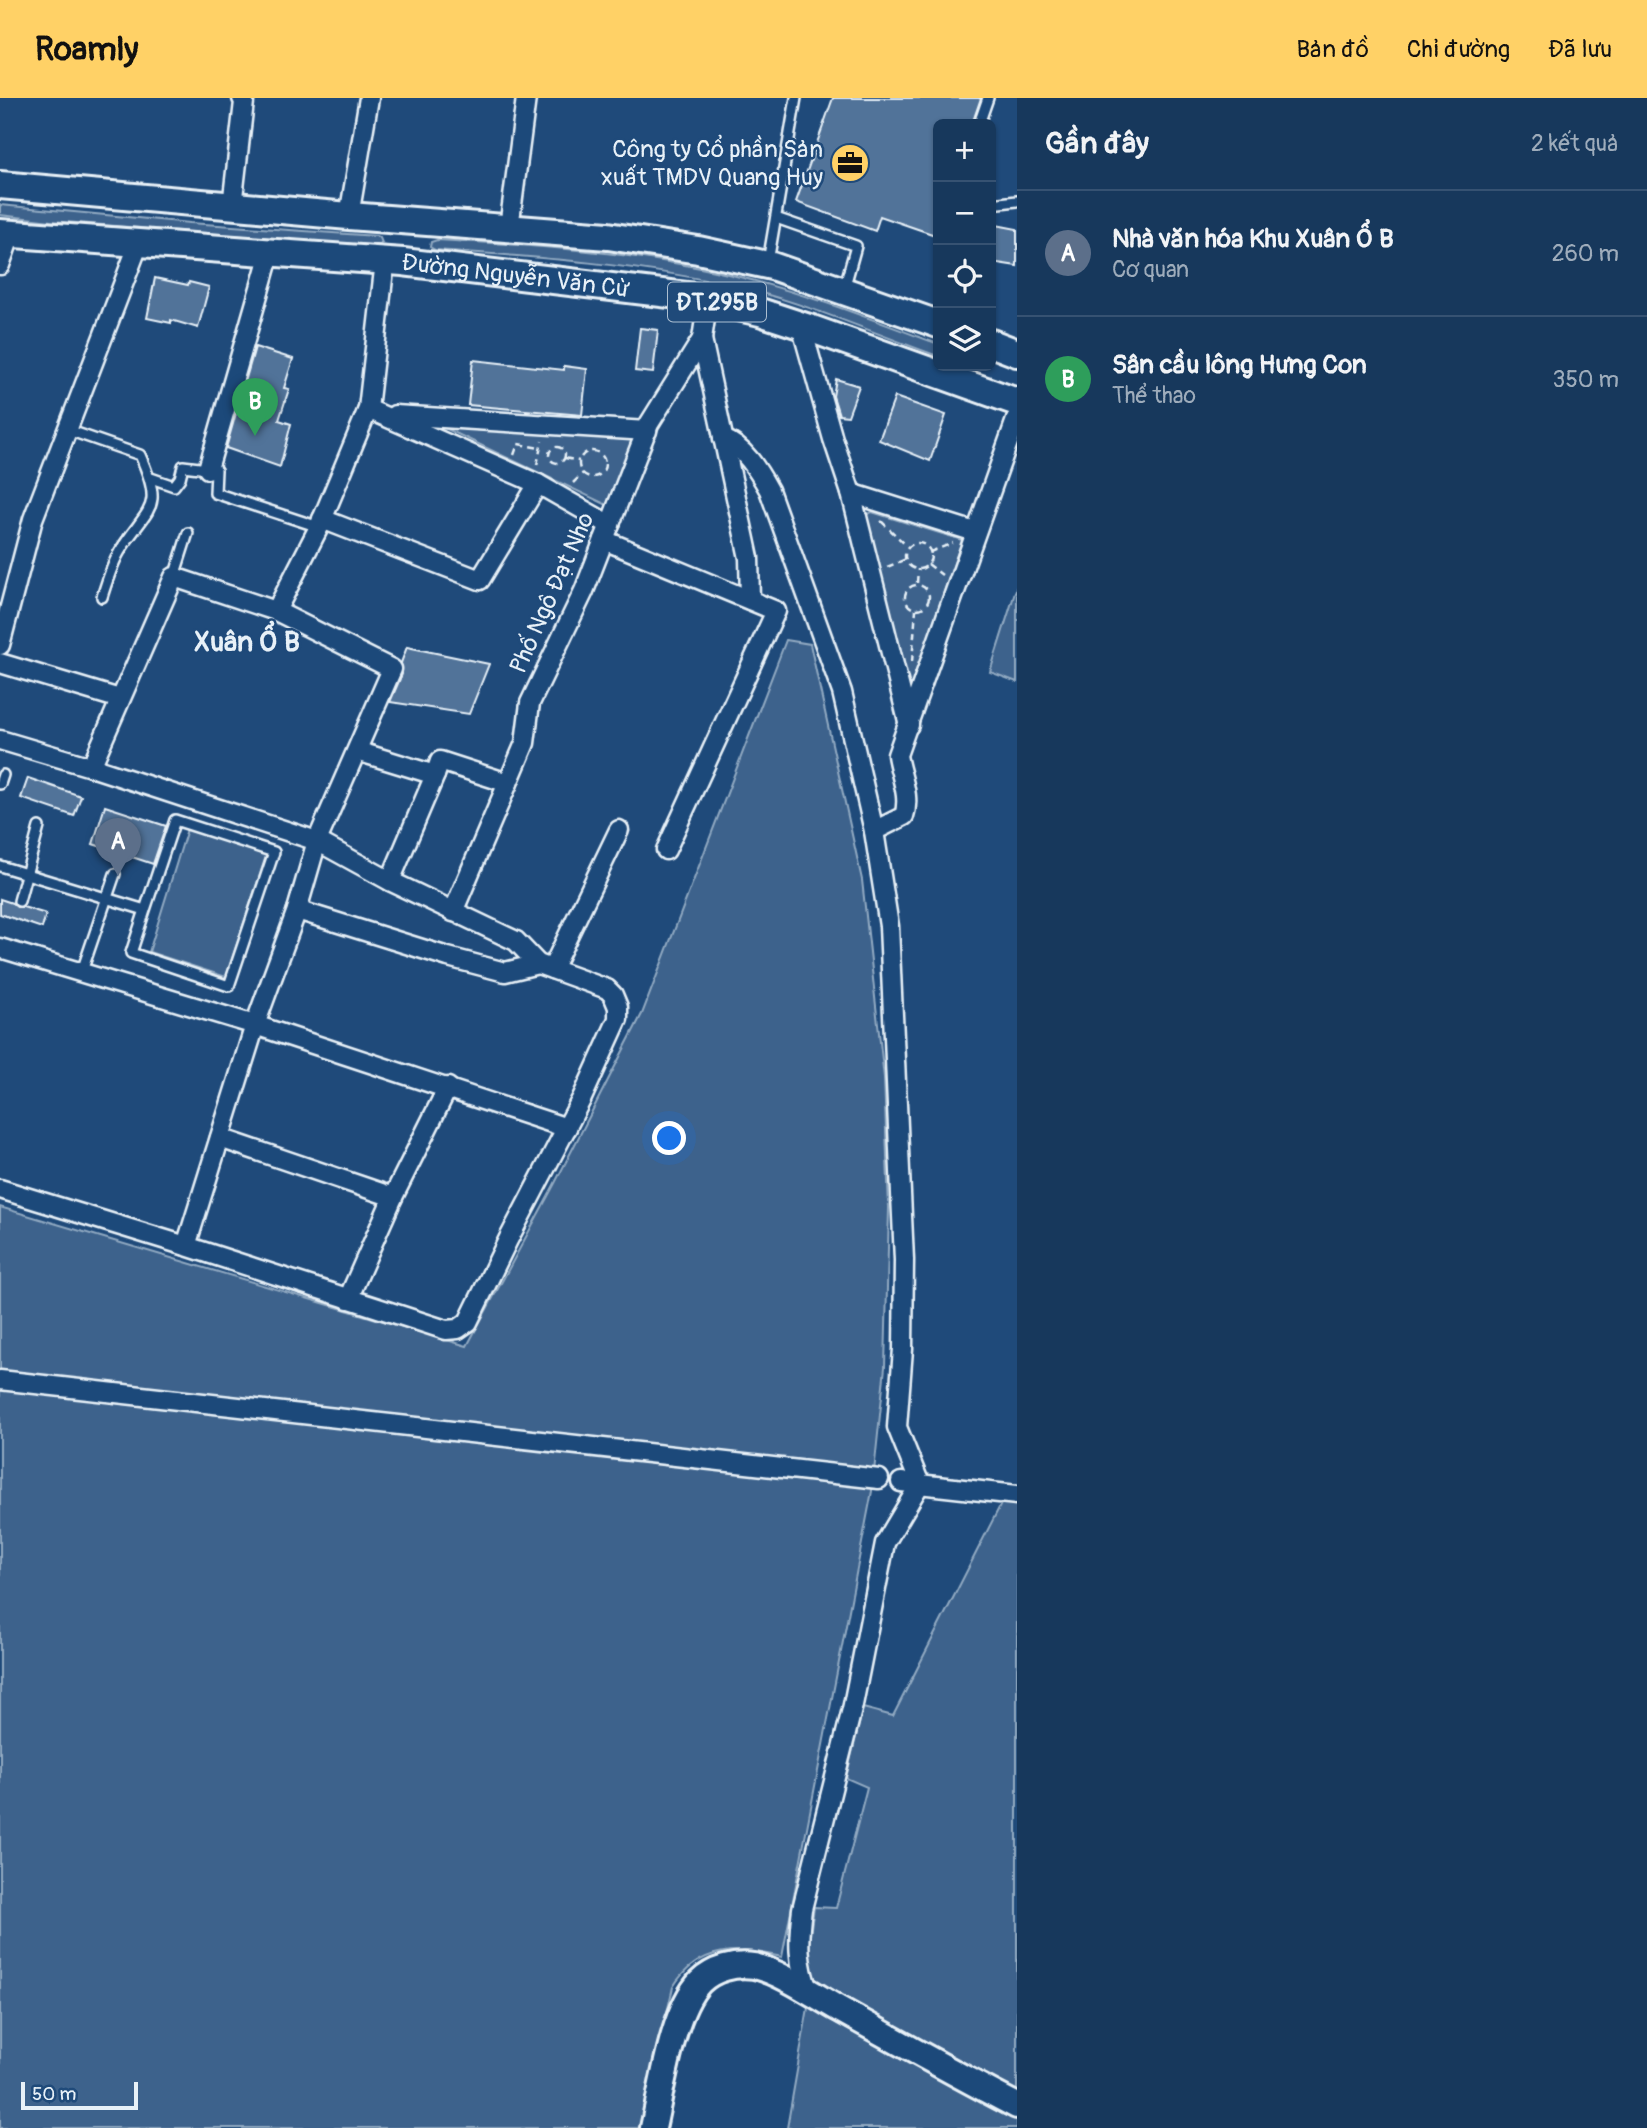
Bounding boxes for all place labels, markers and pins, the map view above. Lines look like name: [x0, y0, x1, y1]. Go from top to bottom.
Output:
place label: Công ty Cổ phần Sản xuất TMDV Quang Huy: [601, 134, 823, 192]
office icon: Công ty Cổ phần Sản xuất TMDV Quang Huy: [829, 142, 871, 184]
pin: B: [232, 378, 278, 436]
pin: A: [95, 818, 141, 876]

